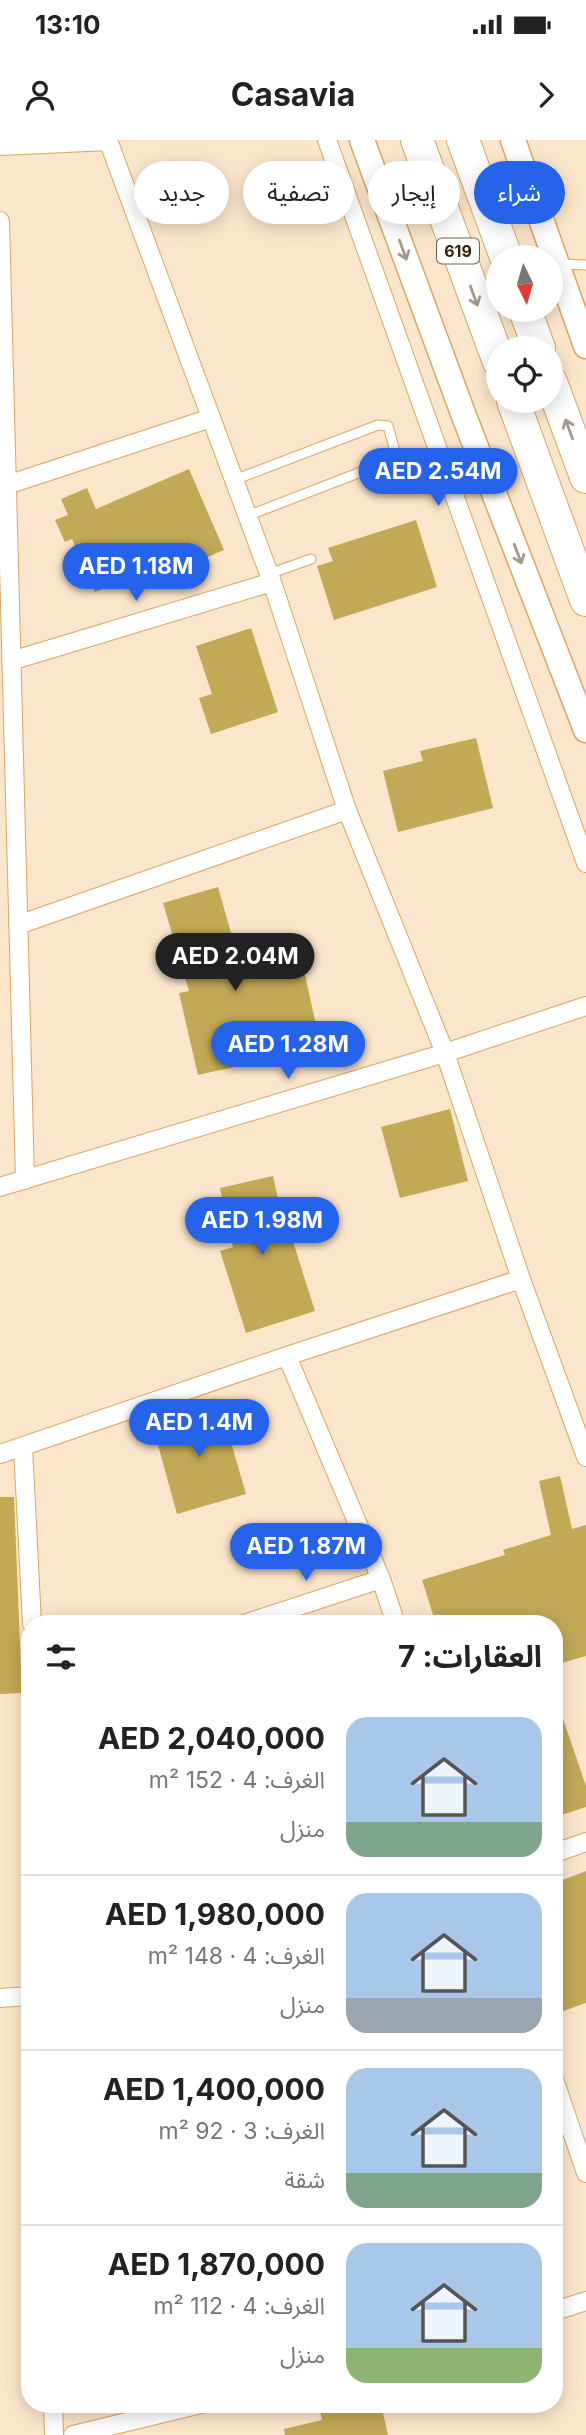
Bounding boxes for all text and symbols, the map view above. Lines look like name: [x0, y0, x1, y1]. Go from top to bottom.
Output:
text: 13:10: [35, 9, 100, 40]
text: Casavia: [231, 75, 355, 114]
icon: person: [21, 76, 59, 114]
icon: forward: [527, 76, 565, 114]
chip: جديد: [134, 161, 229, 224]
chip: تصفية: [243, 161, 354, 224]
chip: إيجار: [368, 161, 460, 224]
chip: شراء: [474, 161, 565, 224]
one-way arrow: [397, 239, 410, 261]
road number: 619: [437, 239, 479, 264]
north arrow: [486, 245, 564, 322]
map controls: [486, 245, 563, 413]
one-way arrow: [469, 285, 482, 307]
button: locate: [486, 336, 563, 413]
one-way arrow: [561, 419, 574, 441]
pin: AED 2.54M: [358, 448, 518, 508]
text: AED 2.54M: [375, 457, 501, 485]
one-way arrow: [512, 543, 525, 565]
pin: AED 1.18M: [56, 544, 216, 603]
text: AED 1.18M: [78, 552, 194, 580]
pin: AED 2.04M: [155, 934, 315, 993]
text: AED 2.04M: [171, 942, 299, 970]
pin: AED 1.28M: [208, 1021, 368, 1081]
text: AED 1.28M: [227, 1030, 349, 1058]
pin: AED 1.98M: [182, 1198, 342, 1257]
text: AED 1.98M: [201, 1206, 323, 1234]
pin: AED 1.4M: [127, 1400, 271, 1459]
text: AED 1.4M: [145, 1408, 253, 1436]
pin: AED 1.87M: [226, 1524, 386, 1583]
text: AED 1.87M: [246, 1532, 366, 1560]
icon: filters: [42, 1638, 80, 1676]
text: العقارات: 7: [398, 1638, 542, 1674]
text: AED 2,040,000: [98, 1720, 325, 1756]
icon: home: [402, 1745, 486, 1829]
text: الغرف: 4 · 152 m²: [149, 1766, 325, 1794]
text: منزل: [280, 1815, 325, 1843]
text: AED 1,980,000: [105, 1896, 325, 1932]
icon: home: [402, 1921, 486, 2005]
text: الغرف: 4 · 148 m²: [148, 1942, 325, 1970]
text: منزل: [280, 1991, 325, 2019]
text: AED 1,400,000: [103, 2071, 325, 2107]
icon: home: [402, 2096, 486, 2180]
text: الغرف: 3 · 92 m²: [159, 2117, 325, 2145]
text: شقة: [284, 2166, 325, 2194]
text: AED 1,870,000: [108, 2246, 325, 2282]
icon: home: [402, 2271, 486, 2355]
text: الغرف: 4 · 112 m²: [153, 2292, 325, 2320]
text: منزل: [280, 2341, 325, 2369]

